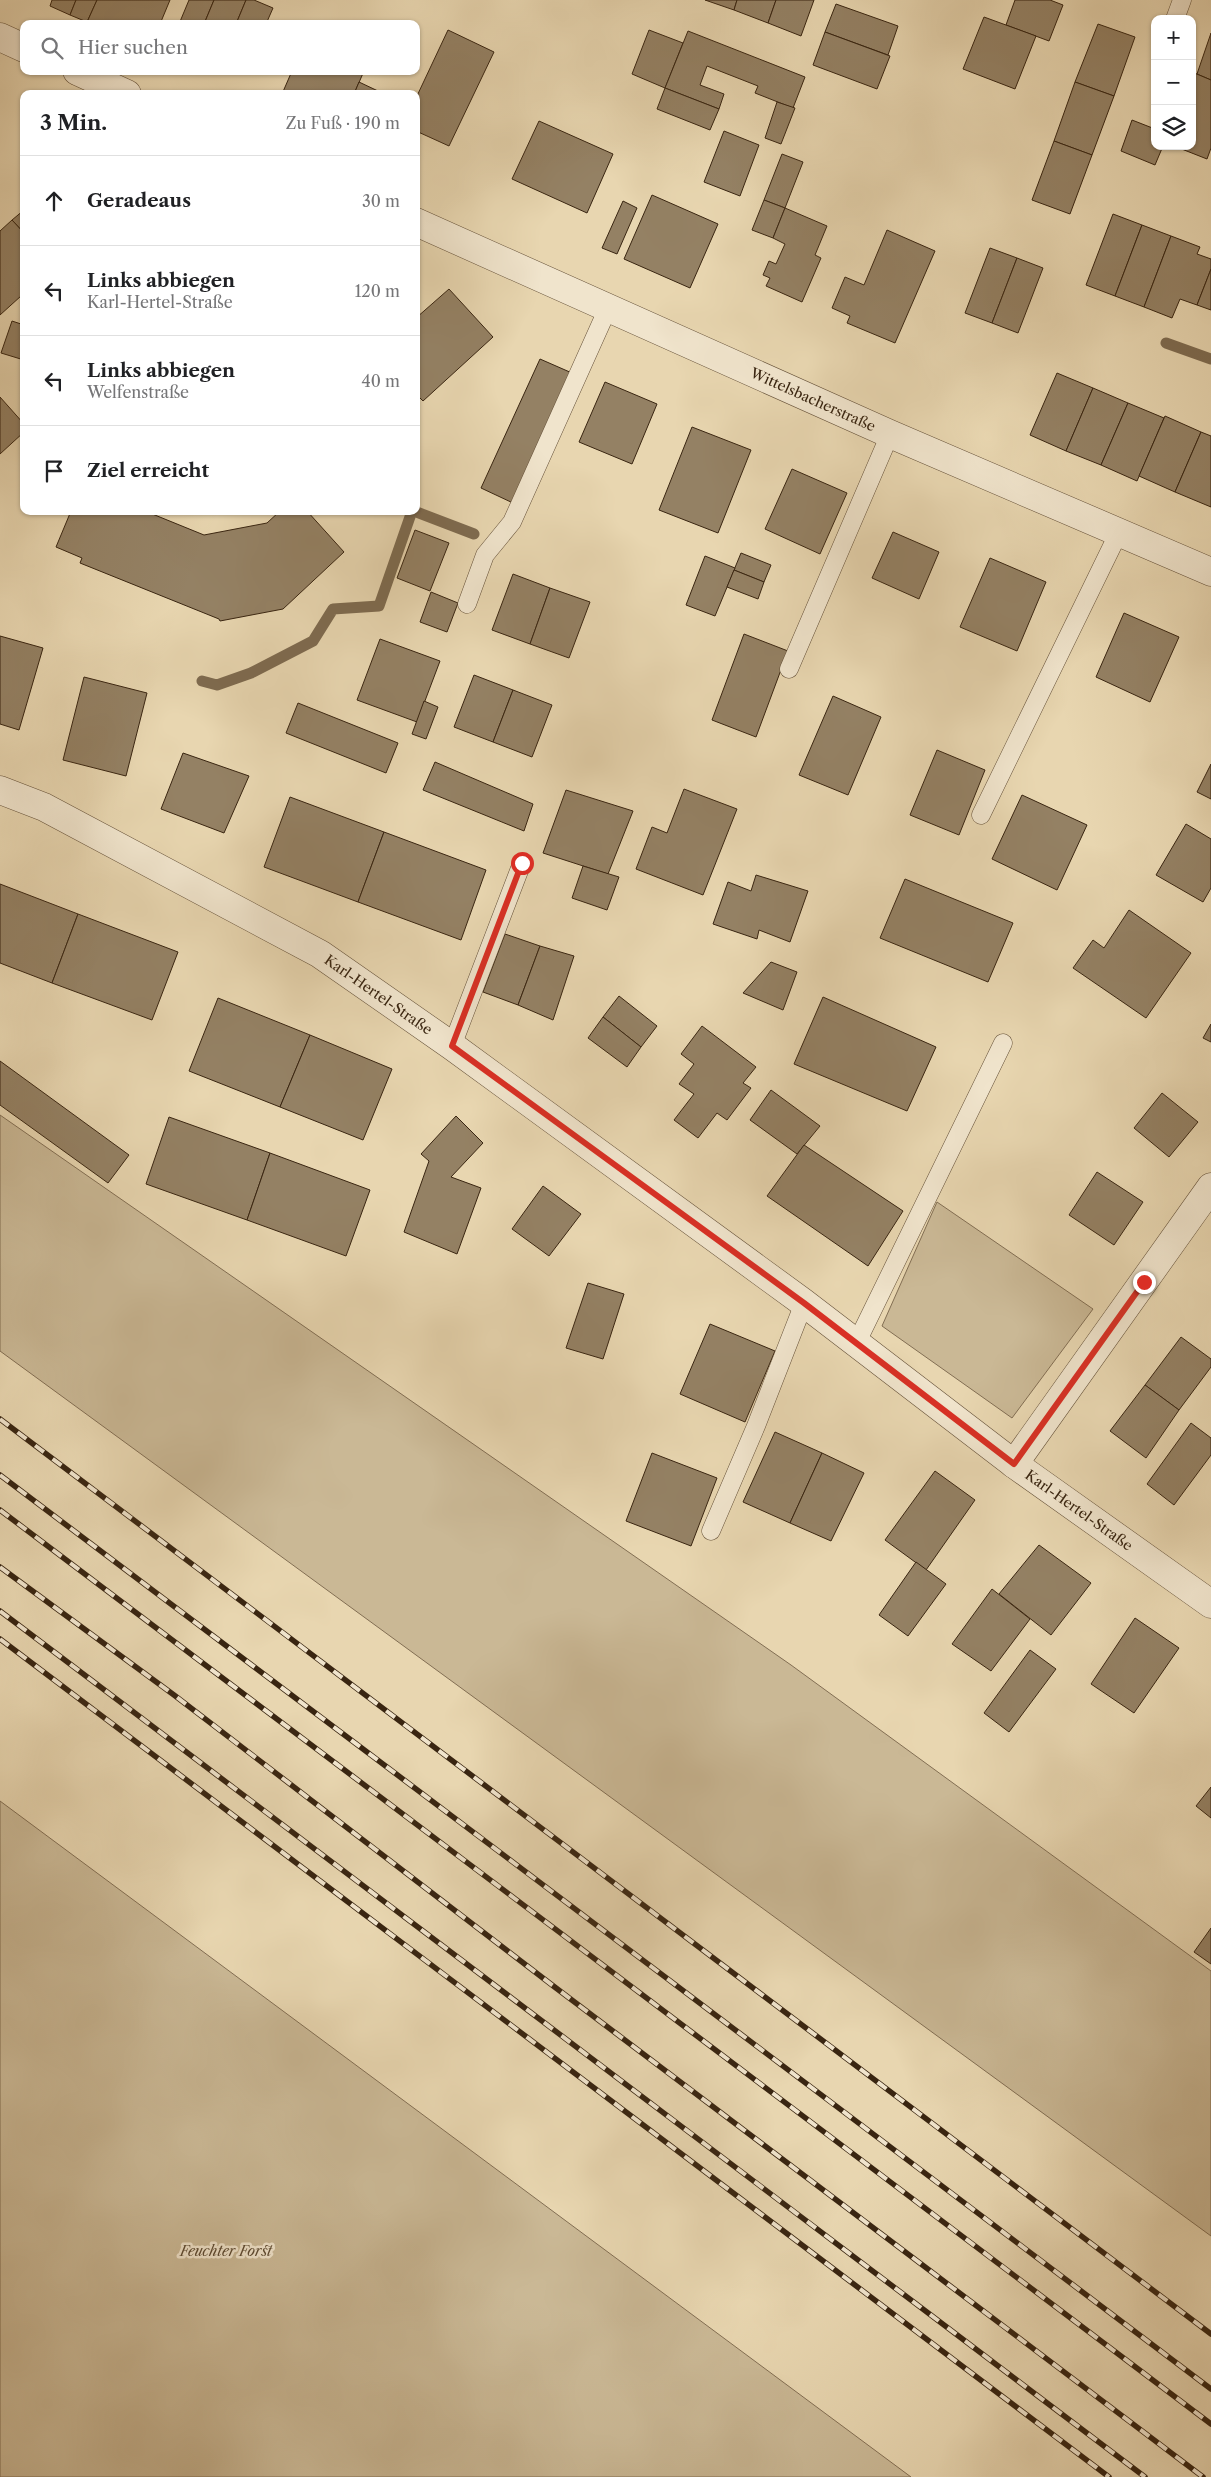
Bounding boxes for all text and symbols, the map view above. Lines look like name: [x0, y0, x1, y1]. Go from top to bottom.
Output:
map controls: [1151, 15, 1196, 150]
button: +: [1151, 15, 1196, 60]
search box: [20, 20, 420, 75]
icon: search: [38, 34, 66, 62]
text: Hier suchen: [78, 36, 188, 59]
button: −: [1151, 60, 1196, 105]
button: layers: [1151, 105, 1196, 150]
text: 3 Min.: [40, 110, 107, 135]
text: Zu Fuß · 190 m: [286, 113, 400, 133]
icon: ahead: [40, 187, 68, 215]
text: Geradeaus: [87, 189, 191, 212]
text: 30 m: [362, 191, 400, 211]
text: Links abbiegen: [87, 269, 235, 292]
icon: left: [40, 277, 68, 305]
text: 120 m: [355, 281, 400, 301]
text: Karl-Hertel-Straße: [87, 292, 233, 312]
text: Links abbiegen: [87, 359, 235, 382]
street label: Wittelsbacherstraße: [747, 363, 879, 435]
icon: left: [40, 367, 68, 395]
text: 40 m: [361, 371, 400, 391]
text: Welfenstraße: [87, 382, 189, 402]
icon: arrive: [40, 457, 68, 485]
text: Ziel erreicht: [87, 459, 209, 482]
route start: [511, 852, 534, 875]
street label: Karl-Hertel-Straße: [321, 951, 436, 1039]
route end: [1133, 1271, 1156, 1294]
street label: Karl-Hertel-Straße: [1022, 1466, 1136, 1555]
park label: Feuchter Forst: [179, 2242, 273, 2260]

